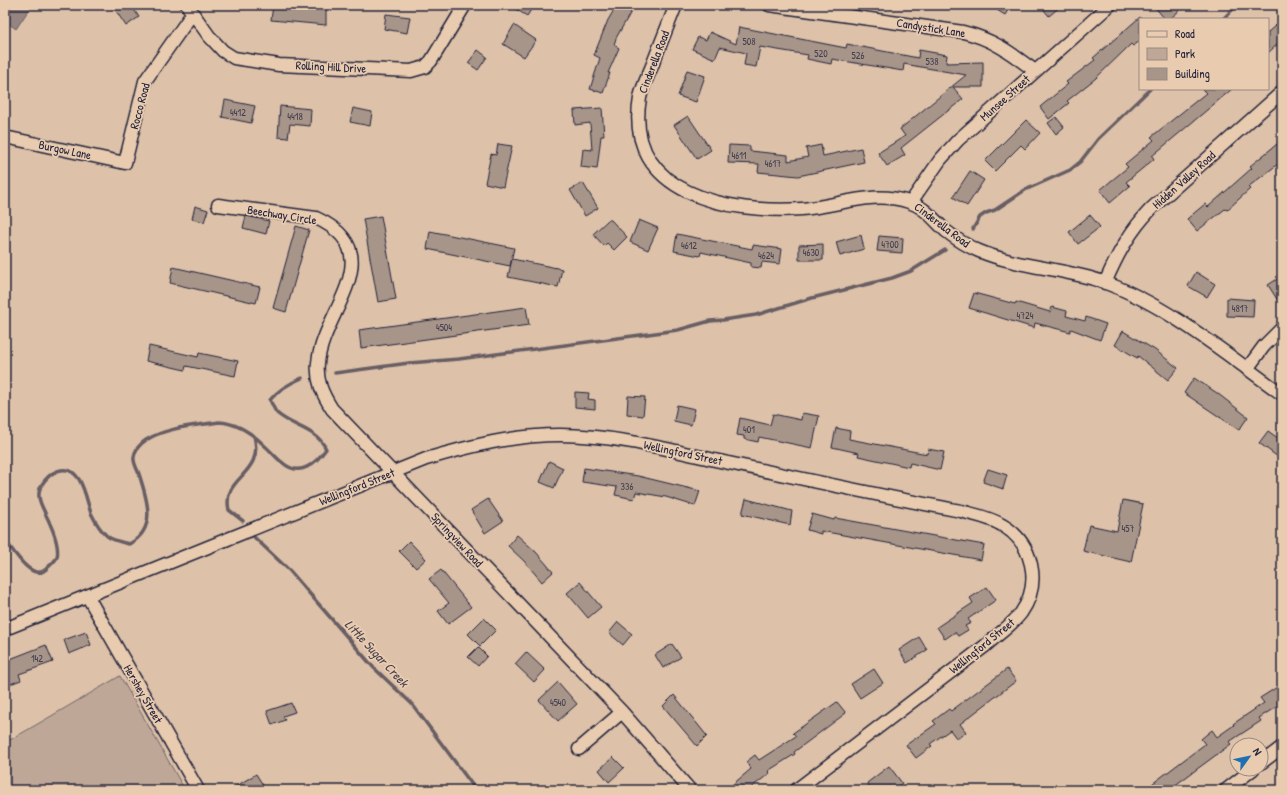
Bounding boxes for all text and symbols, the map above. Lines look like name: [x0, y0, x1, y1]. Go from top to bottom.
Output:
street label: Candystick Lane: [895, 14, 967, 41]
legend: [1139, 18, 1269, 90]
text: Road: [1175, 25, 1195, 42]
street label: Cinderella Road: [634, 28, 673, 96]
house number: 508: [742, 35, 756, 48]
text: Park: [1175, 45, 1195, 62]
house number: 520: [814, 47, 828, 60]
house number: 526: [852, 49, 864, 62]
house number: 538: [925, 55, 939, 68]
street label: Rolling Hill Drive: [295, 56, 367, 77]
text: Building: [1175, 65, 1210, 82]
street label: Munsee Street: [976, 70, 1034, 125]
street label: Rocco Road: [125, 81, 154, 131]
house number: 4412: [230, 106, 246, 119]
house number: 4418: [287, 110, 303, 123]
street label: Burgow Lane: [37, 136, 93, 163]
street label: Hidden Valley Road: [1148, 146, 1219, 213]
house number: 4611: [732, 149, 747, 162]
house number: 4617: [765, 157, 781, 170]
street label: Cinderella Road: [911, 198, 974, 251]
street label: Beechway Circle: [246, 201, 318, 228]
house number: 4700: [881, 238, 899, 251]
house number: 4612: [681, 239, 697, 252]
house number: 4630: [803, 246, 820, 259]
house number: 4624: [758, 249, 774, 262]
house number: 4817: [1232, 302, 1248, 315]
house number: 4724: [1016, 309, 1034, 322]
house number: 4504: [436, 321, 452, 334]
house number: 401: [743, 423, 755, 436]
street label: Wellingford Street: [642, 436, 725, 469]
street label: Wellingford Street: [317, 463, 398, 509]
house number: 336: [621, 480, 633, 493]
street label: Springview Road: [428, 509, 487, 571]
house number: 457: [1122, 522, 1135, 535]
street label: Wellingford Street: [945, 613, 1019, 677]
water label: Little Sugar Creek: [340, 615, 414, 693]
house number: 142: [31, 652, 43, 665]
street label: Hershey Street: [120, 661, 168, 727]
house number: 4540: [550, 696, 567, 709]
north arrow: [1229, 737, 1269, 777]
text: N: [1250, 745, 1265, 758]

